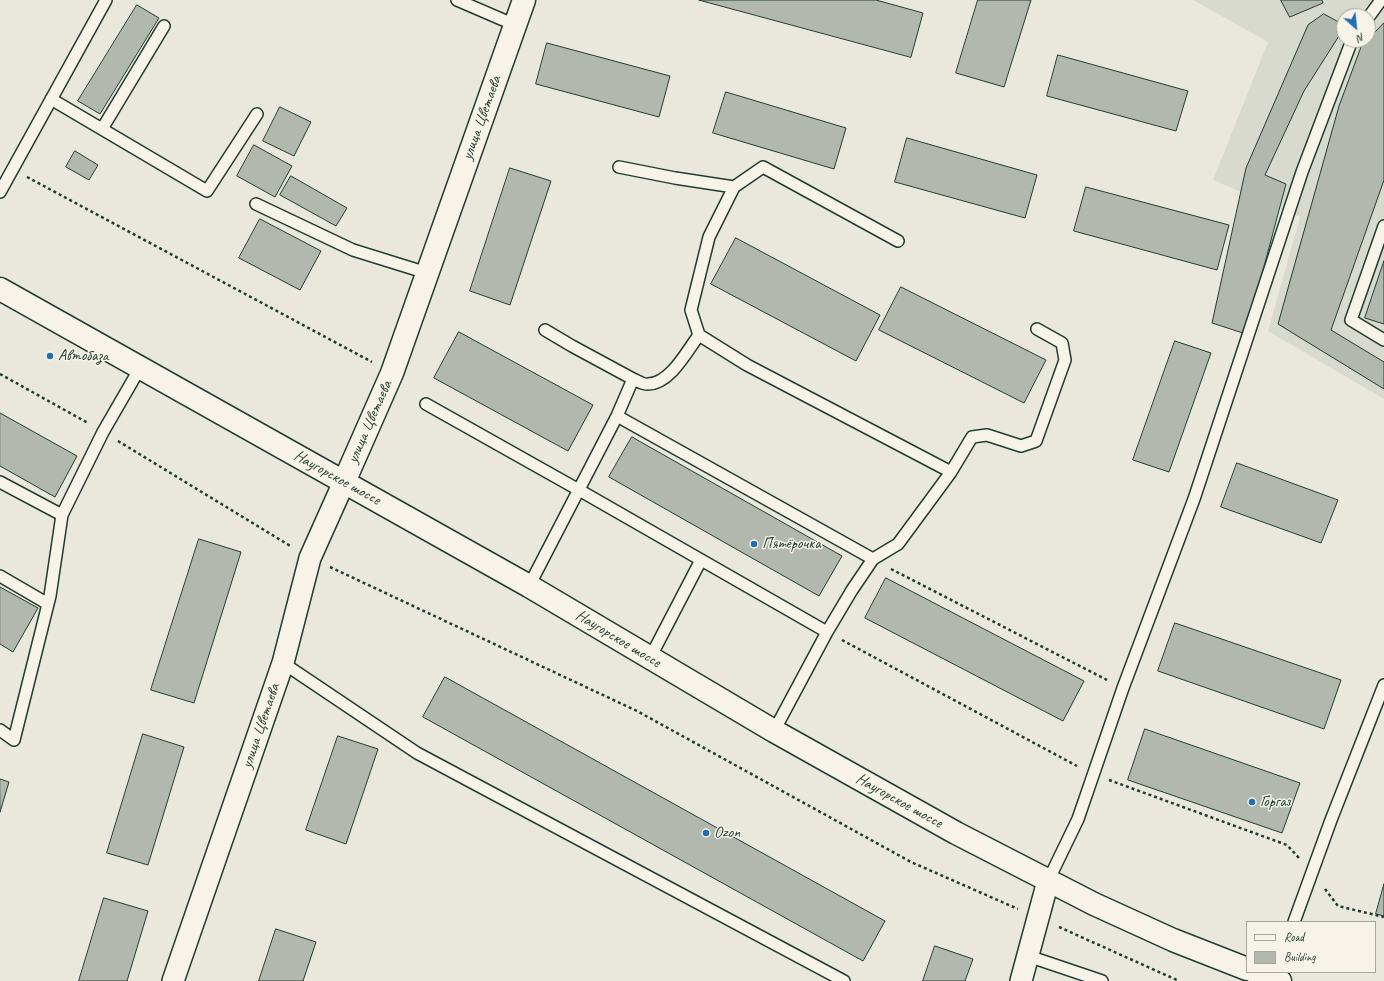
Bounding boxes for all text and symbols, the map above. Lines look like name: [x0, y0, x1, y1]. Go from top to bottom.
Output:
north arrow: [1336, 8, 1376, 48]
text: N: [1355, 30, 1367, 46]
street label: улица Цветаева: [458, 73, 506, 163]
place label: Автобаза: [58, 346, 108, 366]
marker: Автобаза: [45, 351, 55, 361]
street label: улица Цветаева: [343, 378, 397, 466]
street label: Наугорское шоссе: [290, 446, 384, 510]
place label: Пятёрочка: [762, 534, 821, 554]
marker: Пятёрочка: [749, 539, 759, 549]
street label: Наугорское шоссе: [572, 606, 664, 672]
street label: улица Цветаева: [238, 681, 284, 771]
street label: Наугорское шоссе: [852, 769, 946, 833]
place label: Горгаз: [1260, 792, 1290, 812]
marker: Горгаз: [1247, 797, 1257, 807]
place label: Ozon: [714, 823, 740, 843]
marker: Ozon: [701, 828, 711, 838]
legend: [1246, 921, 1376, 973]
text: Road: [1284, 929, 1304, 945]
text: Building: [1284, 949, 1316, 965]

